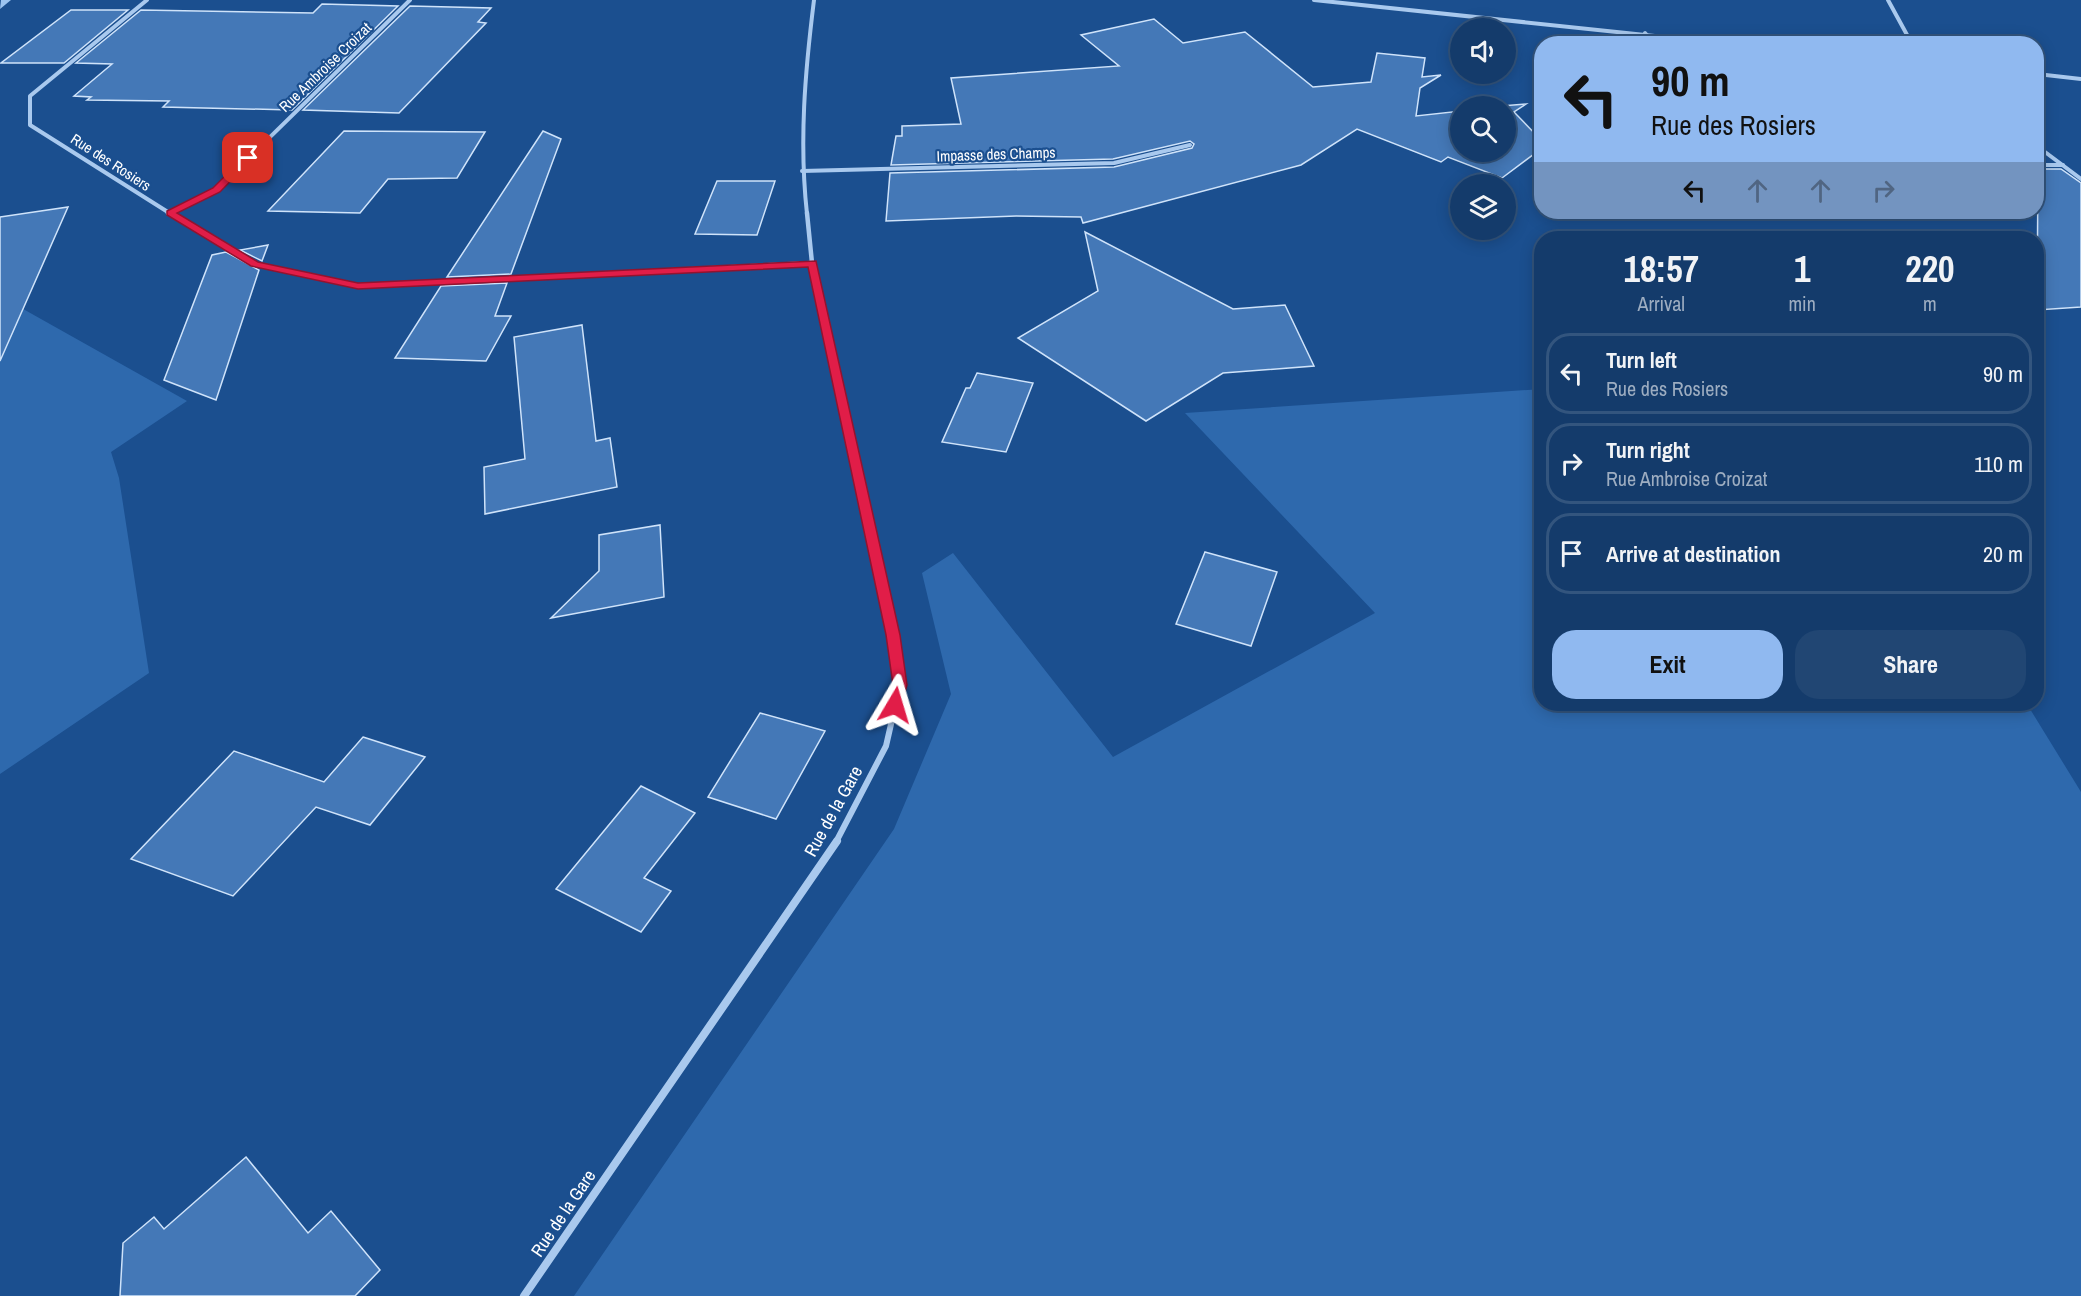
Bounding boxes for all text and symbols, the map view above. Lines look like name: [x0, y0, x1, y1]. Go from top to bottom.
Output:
street label: Rue Ambroise Croizat: [274, 17, 376, 117]
map controls: [1450, 18, 1516, 240]
button: sound: [1450, 18, 1516, 84]
text: 90 m: [1651, 53, 1730, 109]
icon: left: [1552, 60, 1630, 138]
button: search: [1450, 96, 1516, 162]
text: Rue des Rosiers: [1651, 107, 1816, 143]
street label: Rue des Rosiers: [67, 128, 155, 196]
pin: [222, 132, 273, 183]
icon: arrive: [231, 141, 264, 174]
street label: Impasse des Champs: [936, 141, 1056, 167]
button: layers: [1450, 174, 1516, 240]
icon: left: [1678, 174, 1711, 207]
icon: ahead: [1741, 174, 1774, 207]
icon: ahead: [1804, 174, 1837, 207]
icon: right: [1867, 174, 1900, 207]
text: 18:57: [1623, 245, 1699, 293]
text: 1: [1794, 245, 1810, 293]
text: 220: [1905, 245, 1955, 293]
text: Arrival: [1638, 290, 1685, 317]
text: min: [1788, 290, 1816, 317]
text: m: [1923, 290, 1937, 317]
text: Turn left: [1606, 345, 1677, 375]
icon: left: [1555, 357, 1588, 390]
text: 90 m: [1983, 359, 2023, 389]
text: Rue des Rosiers: [1606, 375, 1728, 402]
text: Turn right: [1606, 435, 1690, 465]
icon: right: [1555, 447, 1588, 480]
text: 110 m: [1974, 449, 2023, 479]
text: Rue Ambroise Croizat: [1606, 465, 1767, 492]
icon: arrive: [1555, 537, 1588, 570]
text: Arrive at destination: [1606, 539, 1780, 569]
text: 20 m: [1983, 539, 2023, 569]
button: Exit: [1552, 630, 1783, 699]
button: Share: [1795, 630, 2026, 699]
position arrow: [863, 673, 927, 737]
street label: Rue de la Gare: [798, 761, 868, 861]
street label: Rue de la Gare: [525, 1165, 601, 1261]

